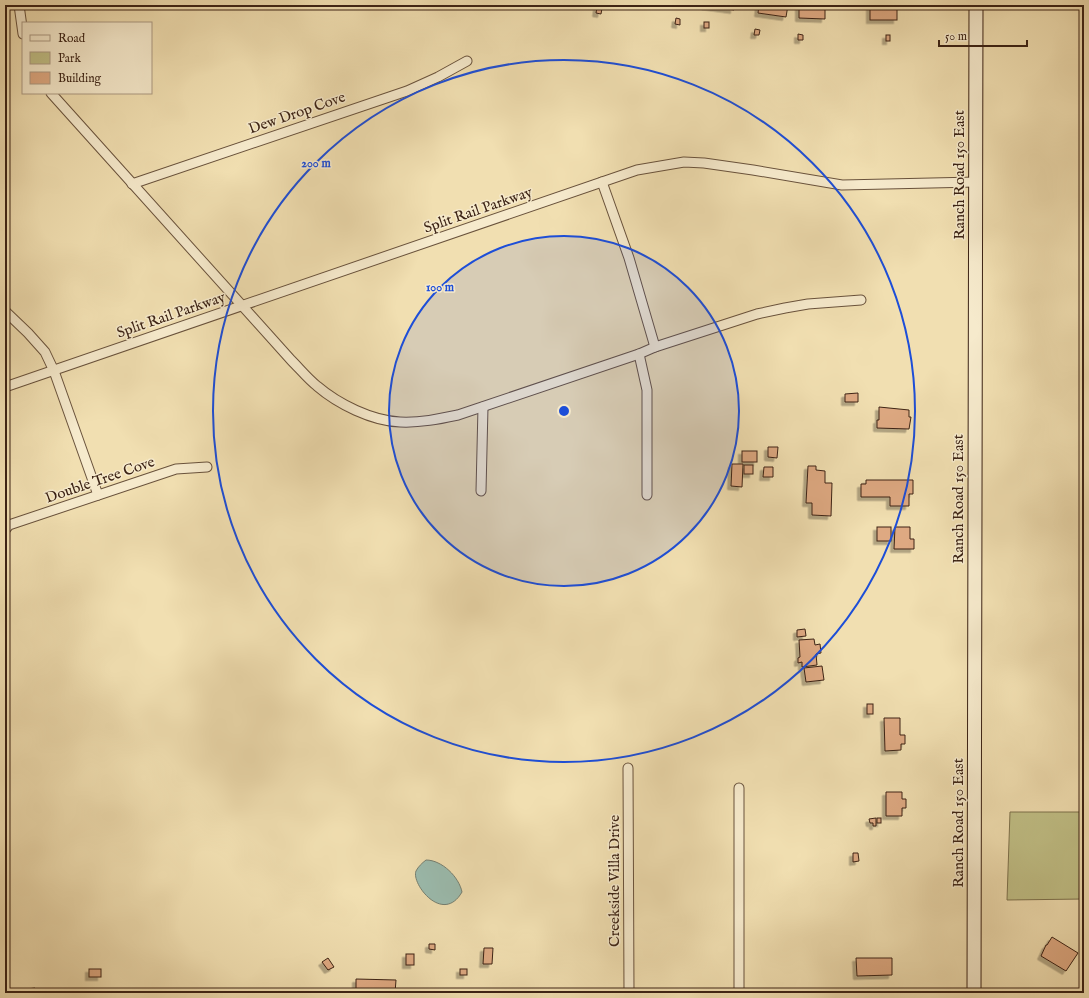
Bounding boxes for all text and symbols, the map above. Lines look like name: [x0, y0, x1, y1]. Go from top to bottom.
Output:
legend: [22, 22, 152, 94]
scale bar: [939, 22, 1027, 48]
text: 50 m: [945, 29, 967, 44]
text: Road: [58, 31, 86, 46]
text: Park: [58, 51, 81, 66]
text: Building: [58, 71, 102, 86]
street label: Dew Drop Cove: [246, 88, 348, 138]
street label: Ranch Road 150 East: [950, 110, 969, 240]
text: 200 m: [301, 156, 331, 171]
street label: Split Rail Parkway: [421, 182, 535, 237]
text: 100 m: [426, 280, 455, 295]
street label: Split Rail Parkway: [114, 287, 228, 342]
centre of rings: [557, 404, 571, 418]
street label: Ranch Road 150 East: [949, 434, 968, 564]
street label: Double Tree Cove: [43, 452, 157, 508]
street label: Ranch Road 150 East: [949, 758, 968, 888]
street label: Creekside Villa Drive: [605, 815, 624, 947]

